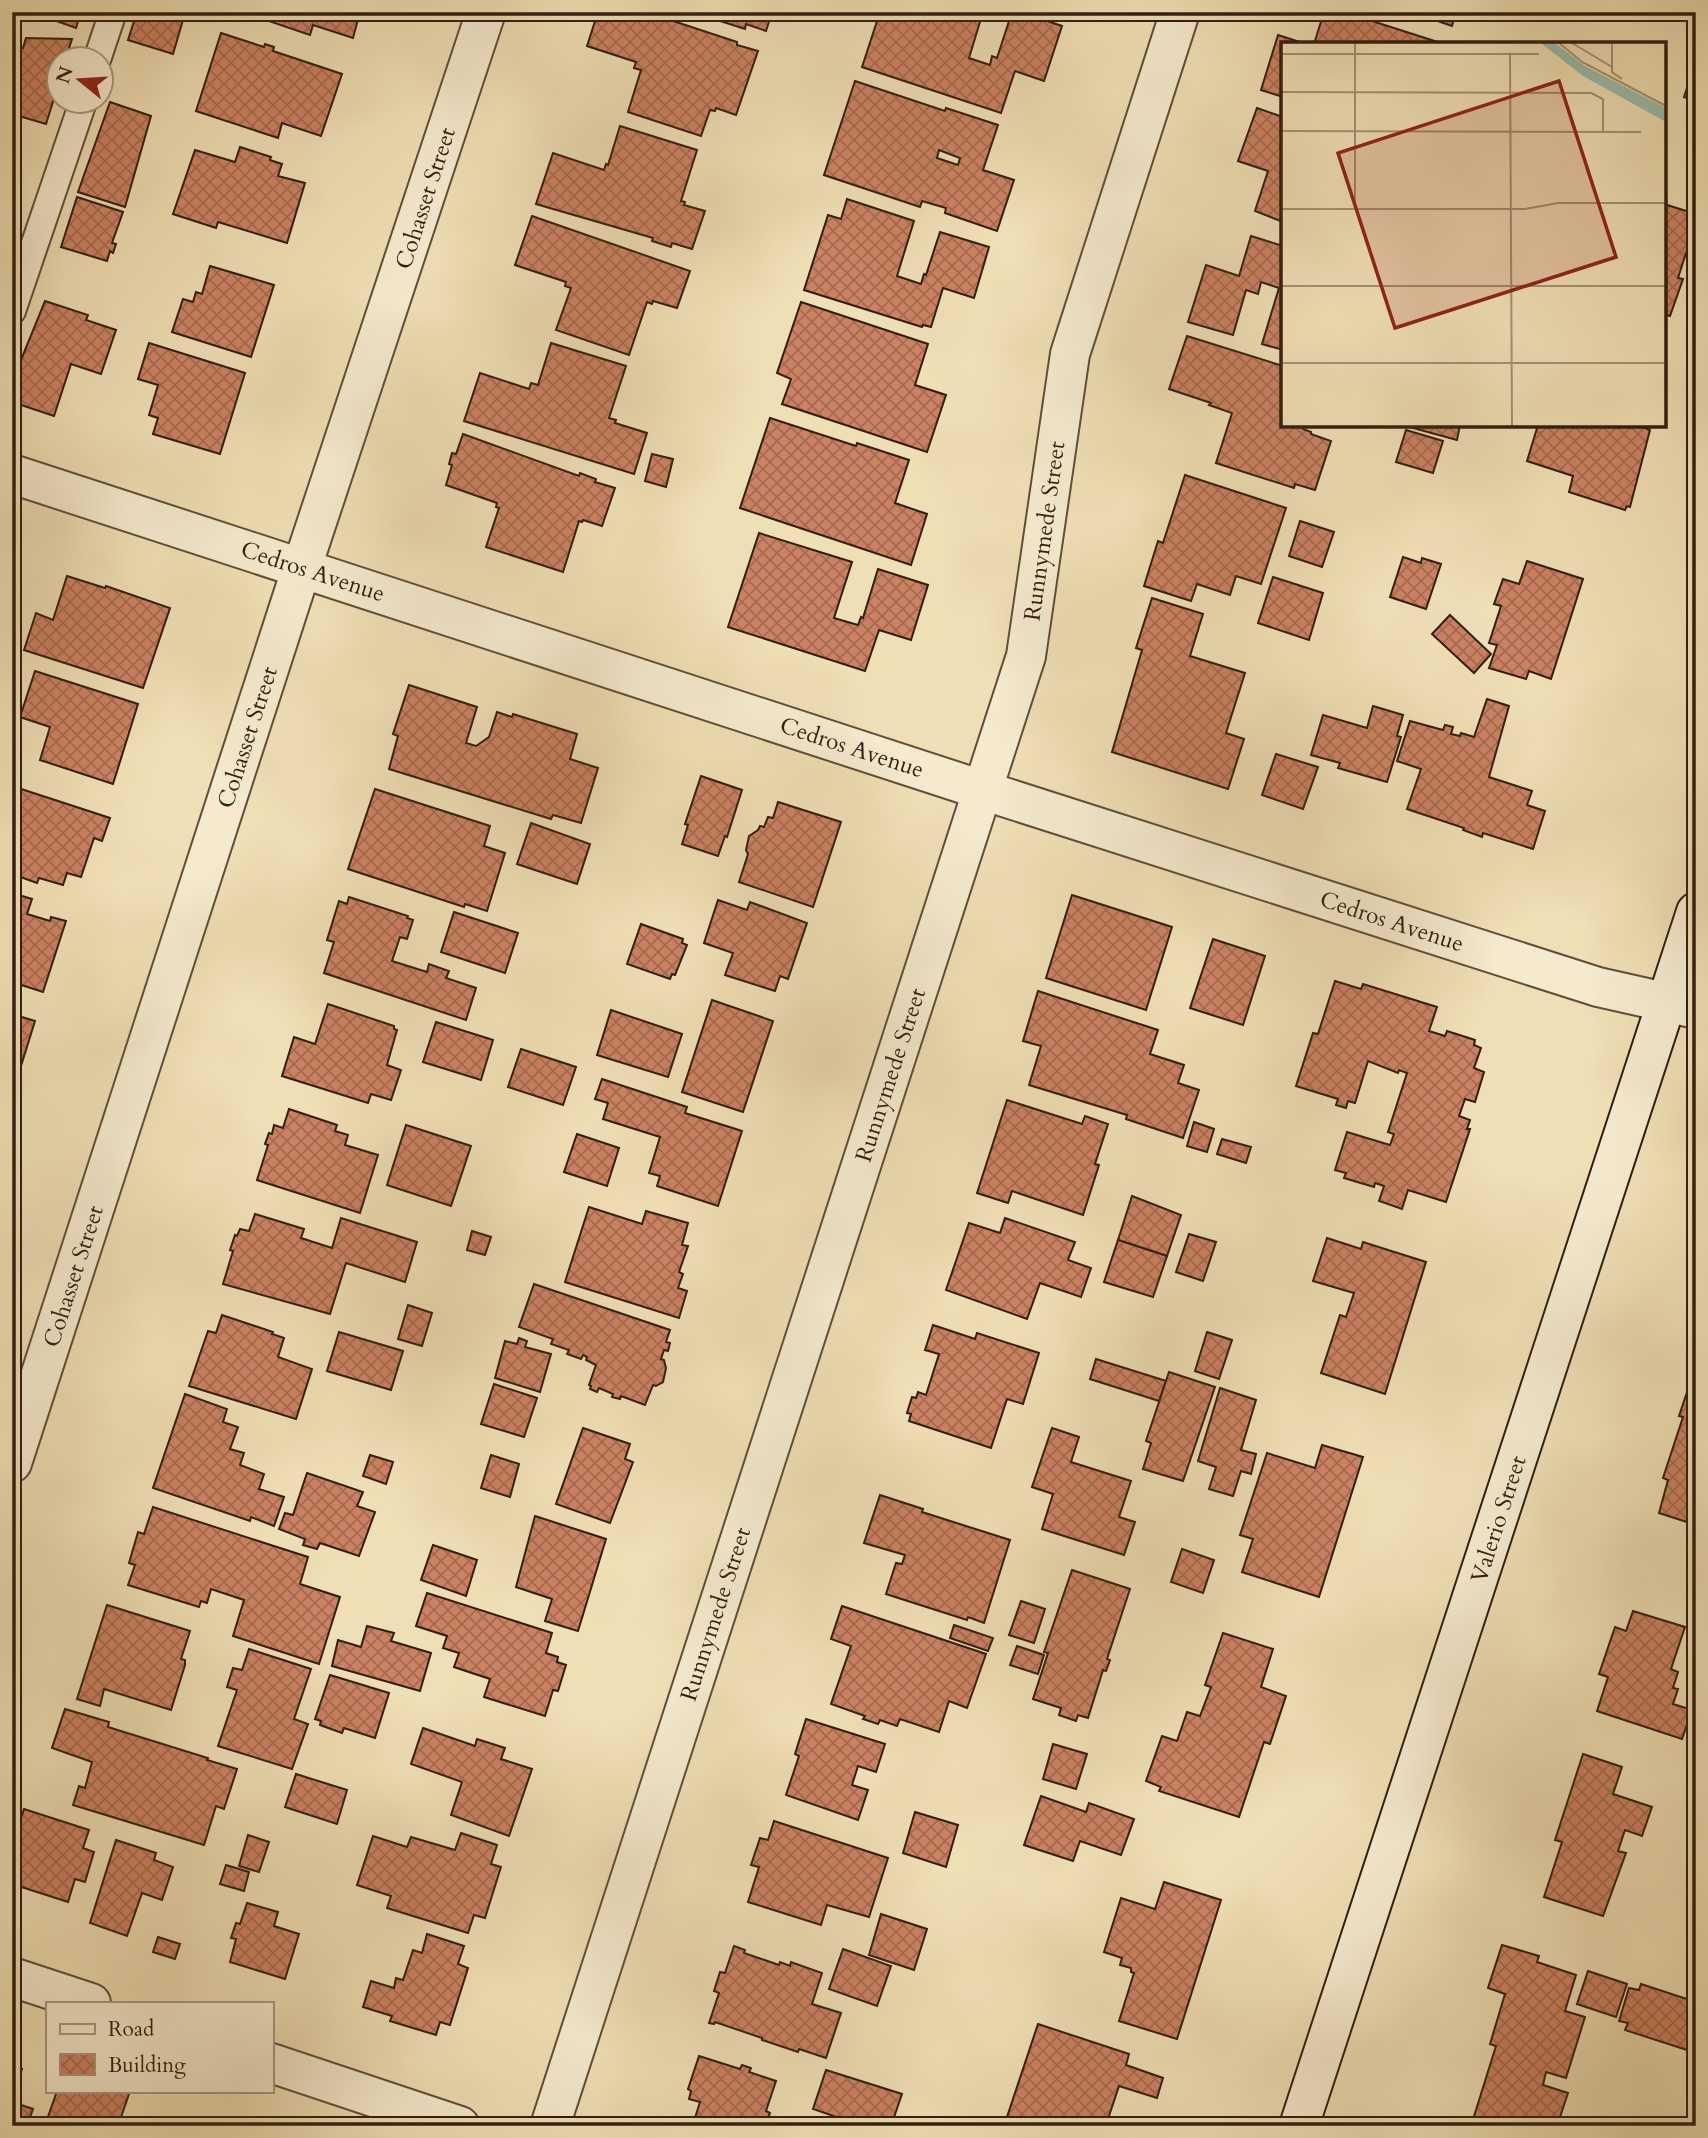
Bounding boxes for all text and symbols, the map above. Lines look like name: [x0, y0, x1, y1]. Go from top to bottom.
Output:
inset map: [1281, 42, 1666, 427]
north arrow: [46, 46, 116, 116]
text: N: [50, 63, 80, 87]
street label: Cohasset Street: [388, 123, 463, 273]
street label: Runnymede Street: [1017, 439, 1072, 623]
street label: Cedros Avenue: [237, 534, 389, 609]
street label: Cohasset Street: [210, 662, 285, 812]
street label: Cedros Avenue: [776, 710, 928, 785]
street label: Cedros Avenue: [1316, 884, 1468, 959]
street label: Runnymede Street: [848, 984, 933, 1166]
street label: Cohasset Street: [36, 1201, 111, 1351]
street label: Valerio Street: [1463, 1452, 1534, 1587]
street label: Runnymede Street: [673, 1523, 758, 1705]
legend: [46, 2002, 273, 2092]
text: Road: [108, 2015, 154, 2044]
text: Building: [108, 2051, 186, 2080]

